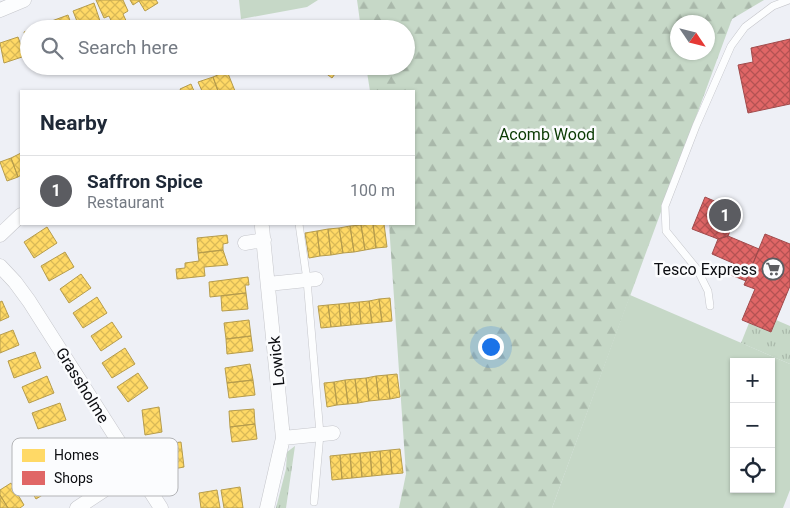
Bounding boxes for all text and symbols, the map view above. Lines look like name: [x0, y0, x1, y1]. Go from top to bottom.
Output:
north arrow: [670, 15, 715, 60]
search box: [20, 20, 415, 75]
icon: search: [38, 34, 66, 62]
text: Search here: [78, 36, 178, 59]
text: Nearby: [40, 111, 107, 135]
park label: Acomb Wood: [499, 125, 595, 144]
text: Saffron Spice: [87, 170, 203, 193]
text: 1: [51, 181, 61, 200]
text: 100 m: [350, 181, 395, 200]
text: Restaurant: [87, 193, 164, 212]
pin: 1: [709, 196, 741, 234]
supermarket icon: Tesco Express: [761, 257, 785, 281]
place label: Tesco Express: [654, 260, 757, 279]
street label: Lowick: [264, 334, 289, 387]
your location: [478, 334, 504, 360]
street label: Grassholme: [52, 344, 113, 427]
map controls: [730, 358, 775, 493]
button: +: [730, 358, 775, 403]
button: −: [730, 403, 775, 448]
legend: [12, 438, 178, 496]
text: Homes: [54, 447, 99, 463]
button: locate: [730, 448, 775, 493]
text: Shops: [54, 470, 93, 486]

